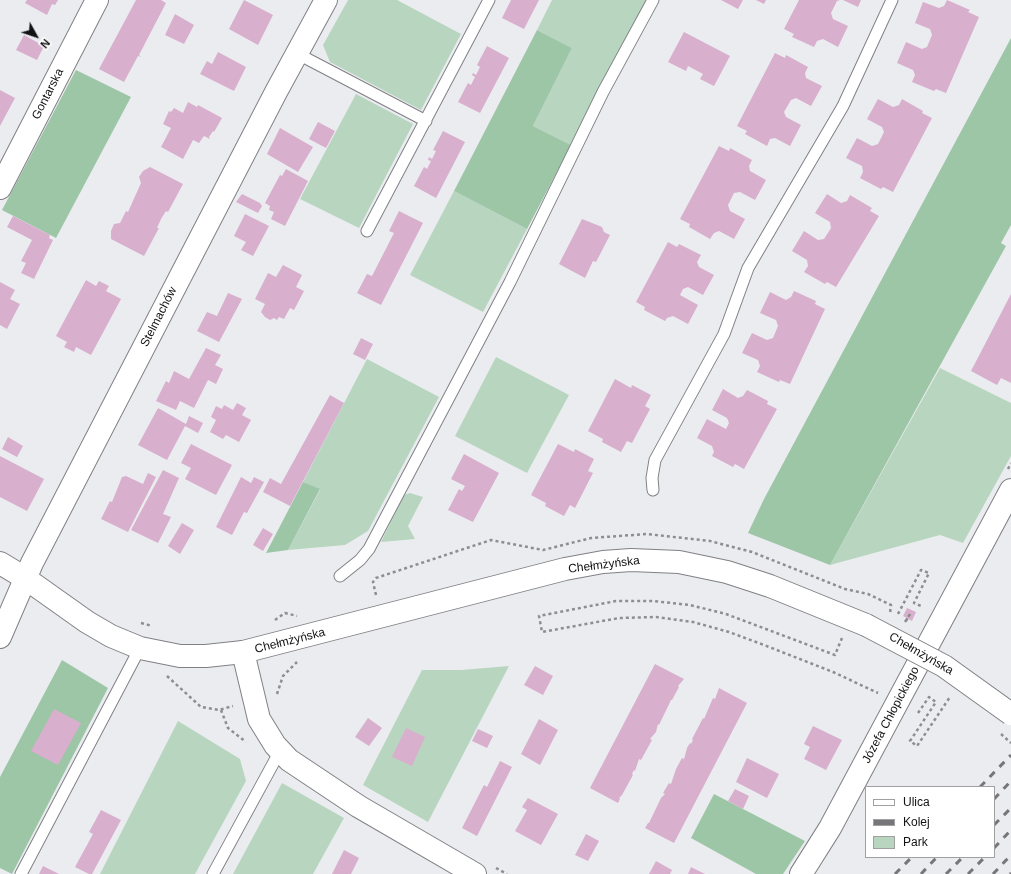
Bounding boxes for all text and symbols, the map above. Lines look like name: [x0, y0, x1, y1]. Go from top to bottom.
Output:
north arrow: [16, 16, 56, 56]
text: N: [38, 37, 52, 51]
street label: Gontarska: [29, 66, 67, 122]
street label: Stelmachów: [138, 285, 180, 349]
street label: Chełmżyńska: [567, 553, 641, 577]
street label: Chełmżyńska: [253, 625, 327, 657]
street label: Chełmżyńska: [886, 630, 956, 678]
street label: Józefa Chłopickiego: [859, 664, 923, 766]
legend: [865, 786, 995, 858]
text: Ulica: [903, 795, 930, 809]
text: Kolej: [903, 815, 930, 829]
text: Park: [903, 835, 928, 849]

